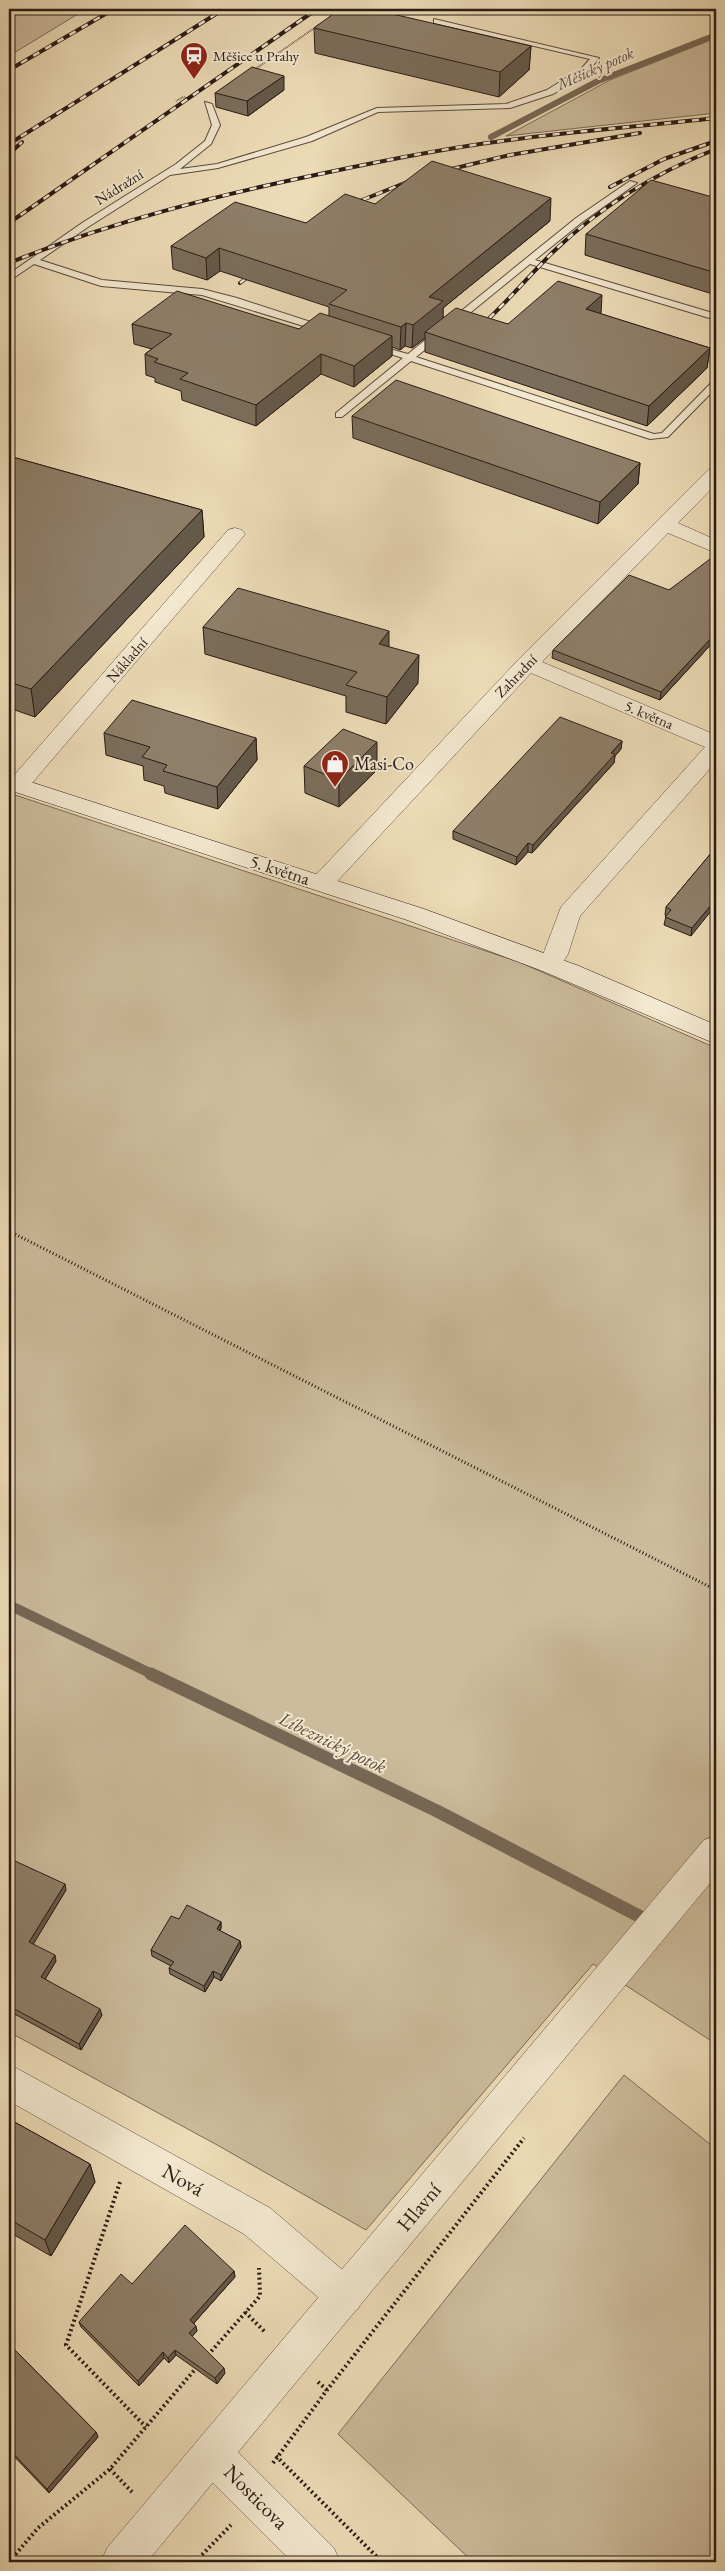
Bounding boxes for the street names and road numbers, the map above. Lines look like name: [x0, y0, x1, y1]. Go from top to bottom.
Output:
street label: Nádražní: [91, 164, 147, 209]
street label: Nákladní: [102, 633, 152, 686]
street label: Zahradní: [490, 650, 541, 701]
street label: 5. května: [622, 696, 677, 733]
street label: 5. května: [247, 849, 314, 890]
street label: Nová: [157, 2157, 210, 2202]
street label: Hlavní: [390, 2176, 447, 2237]
street label: Nosticova: [218, 2458, 295, 2535]

